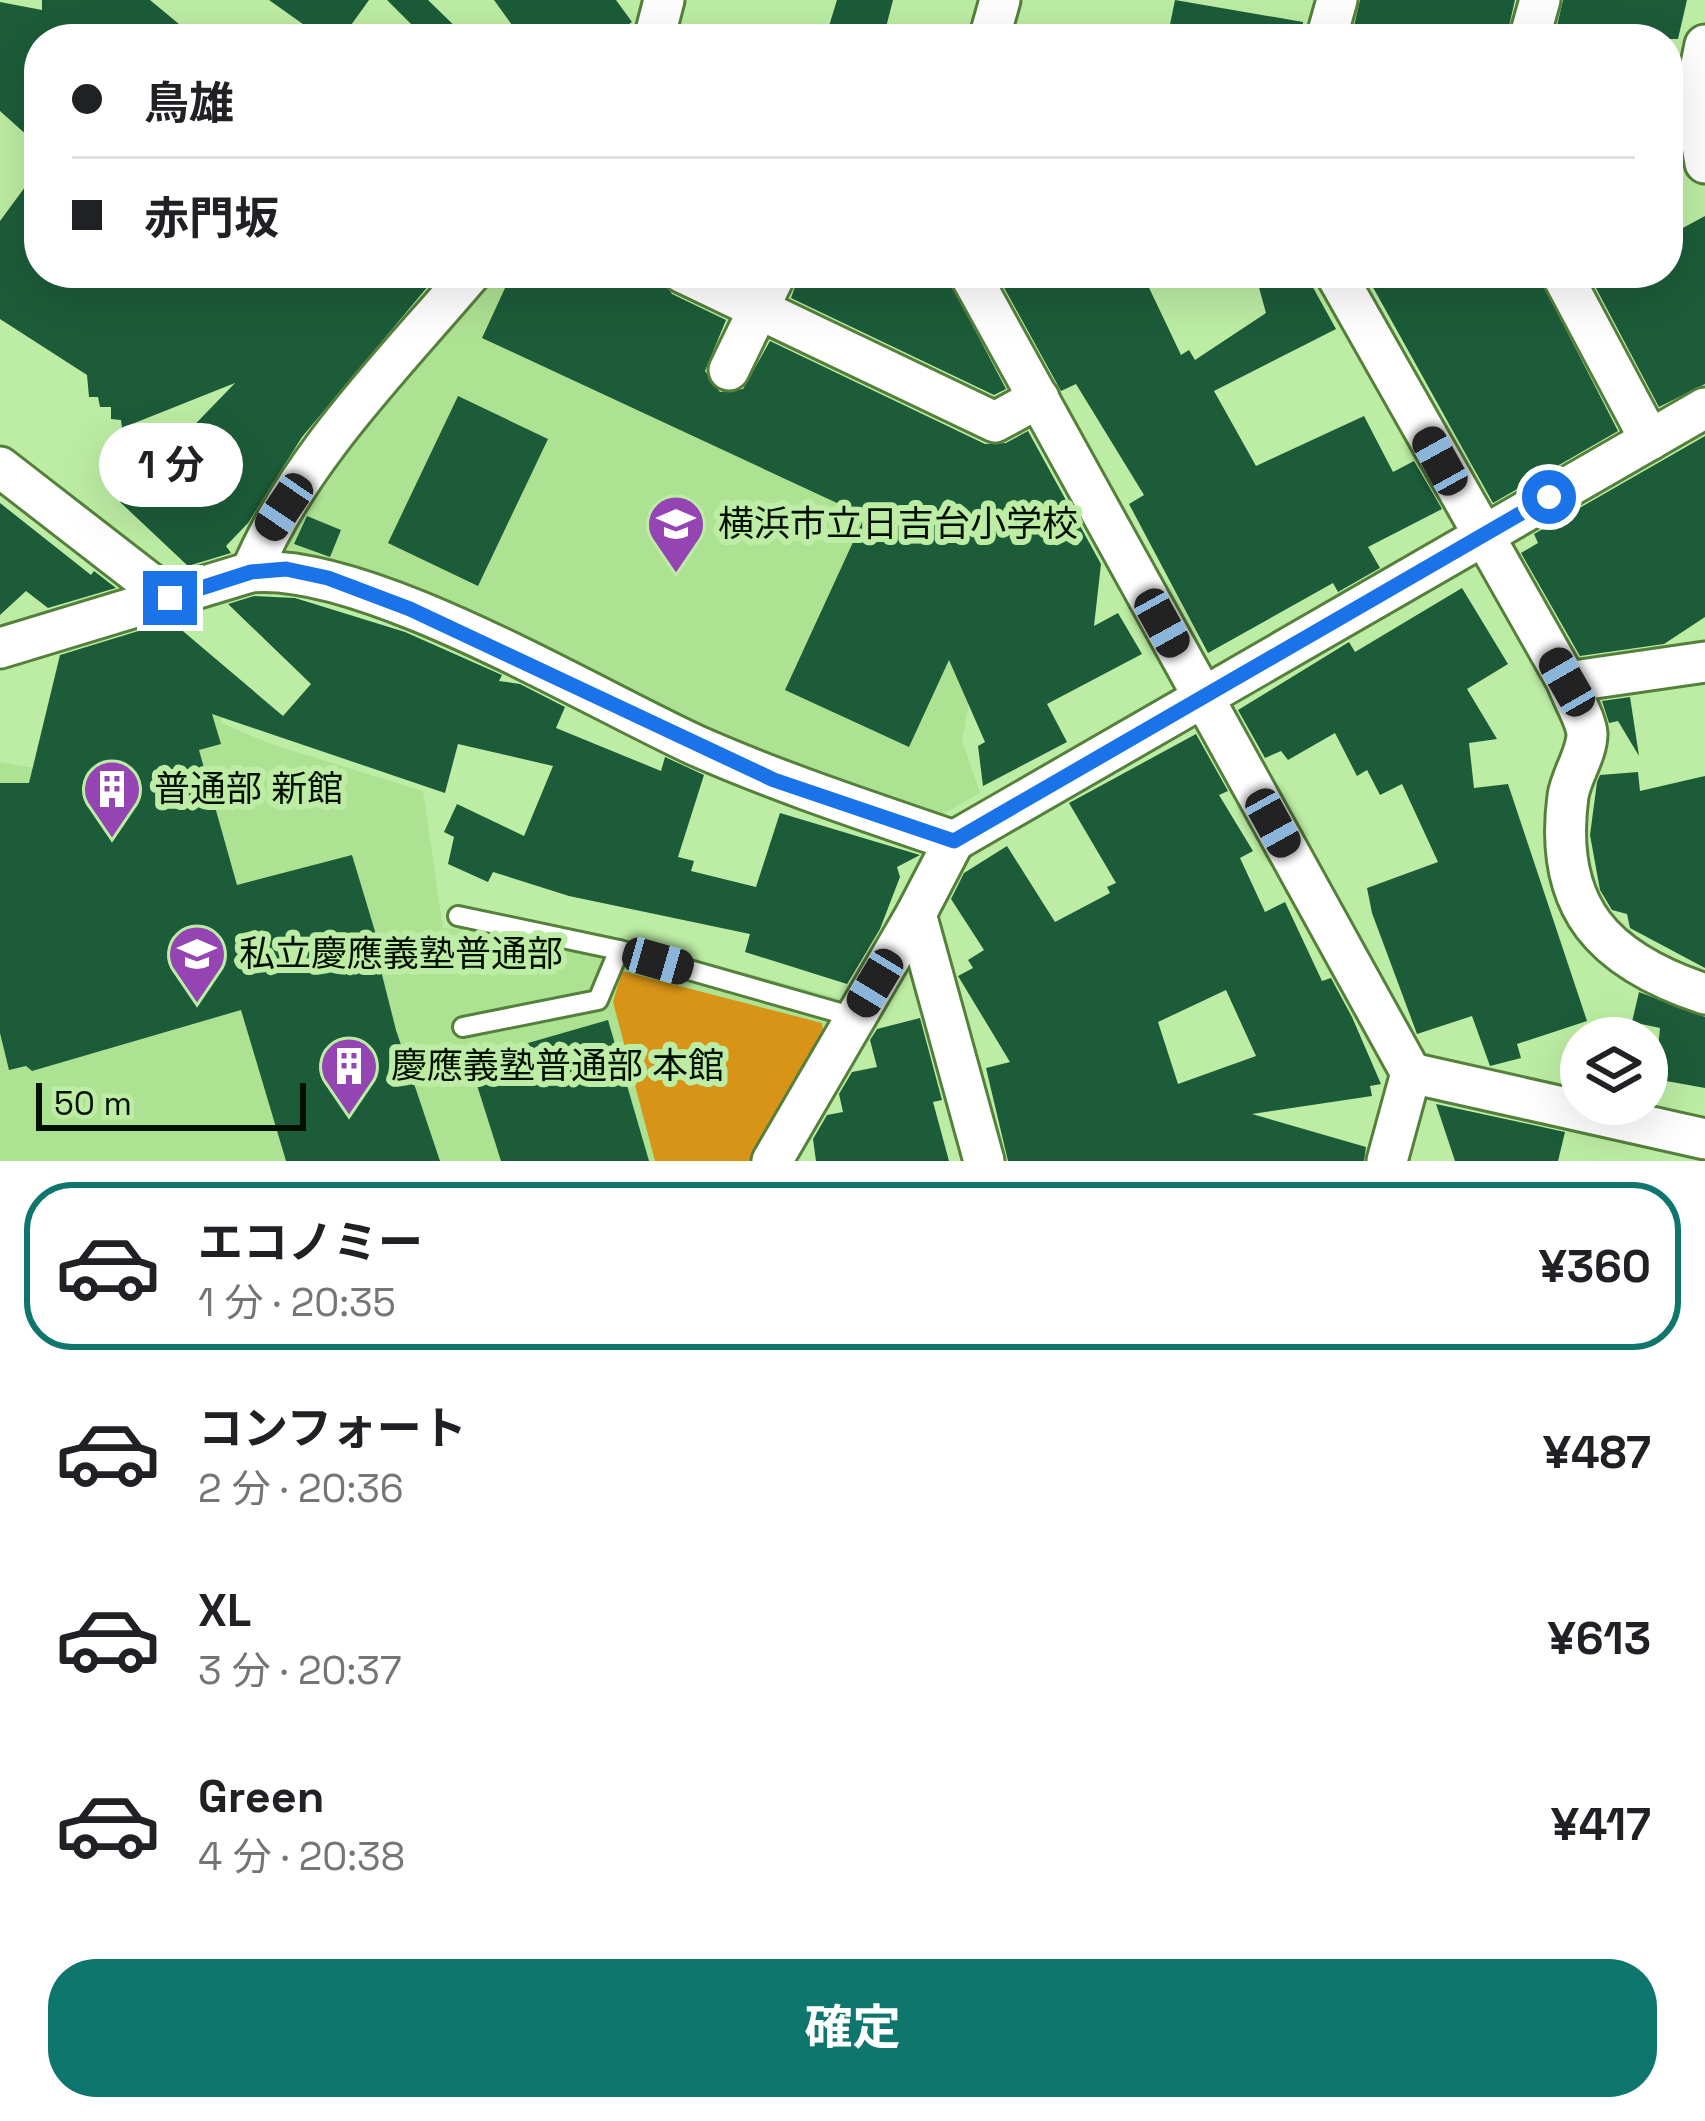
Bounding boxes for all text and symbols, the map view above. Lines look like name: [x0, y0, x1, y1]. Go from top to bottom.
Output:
text: 鳥雄: [144, 75, 234, 132]
text: 赤門坂: [144, 190, 279, 247]
car: [1407, 421, 1473, 501]
callout: 1 分: [98, 424, 242, 508]
text: 1 分: [138, 440, 204, 489]
car: [249, 467, 319, 547]
route start: [1522, 470, 1576, 524]
school or university icon: 横浜市立日吉台小学校: [645, 493, 707, 575]
place label: 横浜市立日吉台小学校: [718, 501, 1078, 547]
route end: [143, 571, 197, 625]
car: [1129, 583, 1195, 663]
car: [1533, 642, 1601, 722]
building icon: 普通部 新館: [81, 758, 143, 840]
place label: 普通部 新館: [154, 766, 343, 812]
car: [1240, 783, 1306, 863]
school or university icon: 私立慶應義塾普通部: [166, 923, 228, 1005]
place label: 私立慶應義塾普通部: [239, 931, 563, 977]
car: [618, 934, 698, 988]
car: [841, 943, 909, 1023]
map controls: [1560, 1017, 1668, 1125]
button: layers: [1560, 1017, 1668, 1125]
building icon: 慶應義塾普通部 本館: [318, 1035, 380, 1117]
place label: 慶應義塾普通部 本館: [391, 1043, 724, 1089]
scale bar: [36, 1077, 306, 1130]
text: 50 m: [54, 1083, 132, 1125]
icon: car: [54, 1212, 162, 1320]
text: エコノミー: [198, 1214, 423, 1271]
text: ¥360: [1539, 1238, 1651, 1295]
text: 1 分 · 20:35: [198, 1278, 396, 1327]
icon: car: [54, 1398, 162, 1506]
text: コンフォート: [198, 1400, 467, 1457]
text: ¥487: [1543, 1424, 1651, 1481]
text: 2 分 · 20:36: [198, 1464, 404, 1513]
text: XL: [198, 1582, 251, 1639]
icon: car: [54, 1584, 162, 1692]
text: ¥613: [1548, 1610, 1651, 1667]
text: 3 分 · 20:37: [198, 1646, 402, 1695]
text: Green: [198, 1768, 324, 1825]
icon: car: [54, 1770, 162, 1878]
text: ¥417: [1551, 1796, 1651, 1853]
text: 4 分 · 20:38: [198, 1832, 405, 1881]
button: 確定: [48, 1959, 1657, 2097]

